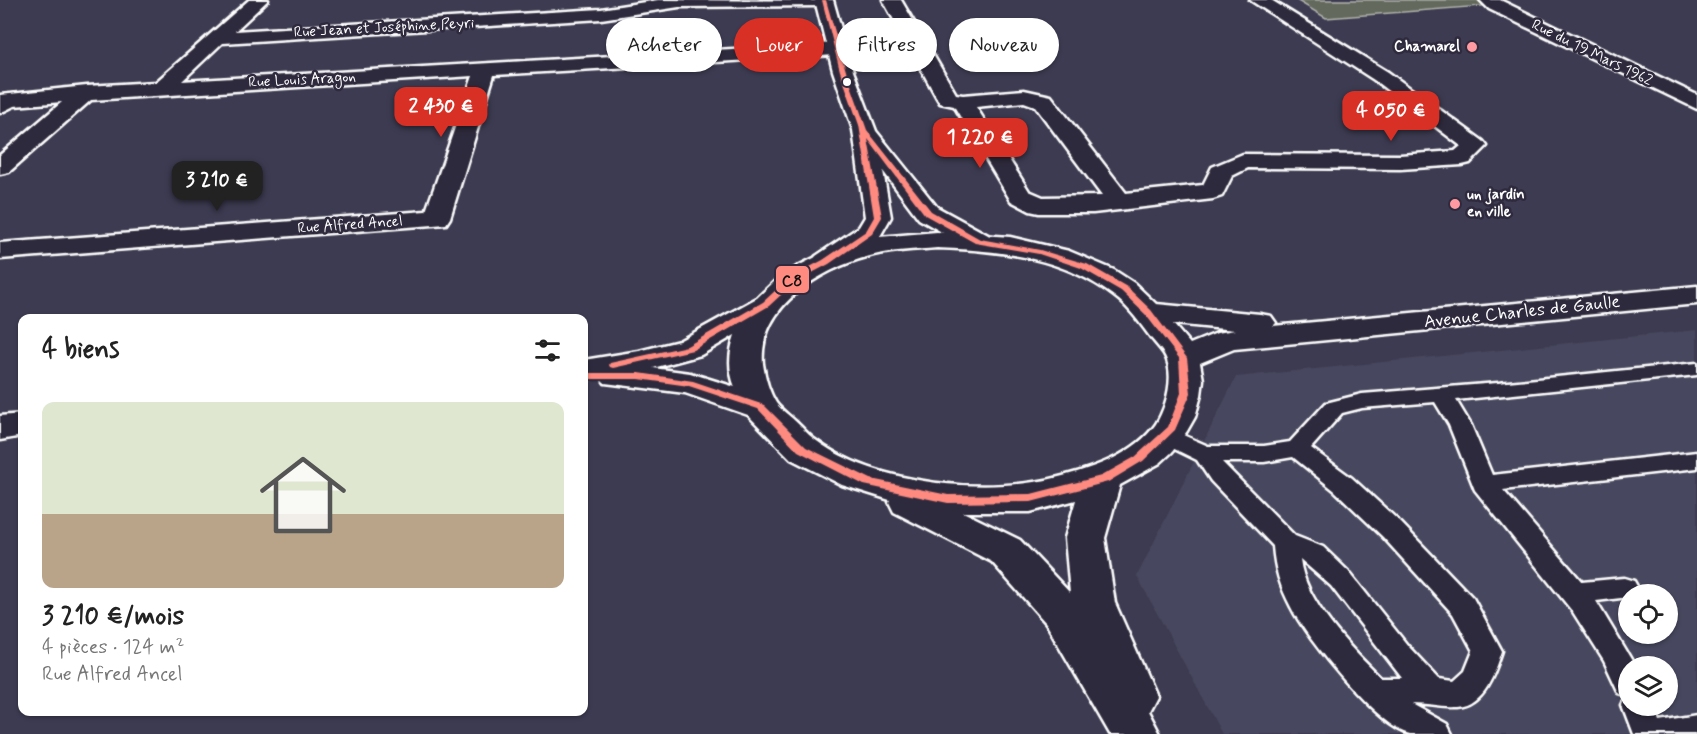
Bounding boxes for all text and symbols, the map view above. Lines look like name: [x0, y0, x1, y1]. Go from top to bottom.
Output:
street label: Rue Jean et Joséphine Peyri: [293, 13, 475, 43]
street label: Rue du 19 Mars 1962: [1528, 15, 1656, 91]
chip: Acheter: [606, 18, 722, 72]
chip: Louer: [734, 18, 824, 72]
chip: Filtres: [836, 18, 937, 72]
chip: Nouveau: [949, 18, 1059, 72]
place label: Chamarel: [1394, 37, 1460, 57]
marker: Chamarel: [1465, 40, 1479, 54]
street label: Rue Louis Aragon: [248, 67, 356, 94]
unlabelled marker: [841, 76, 853, 88]
pin: 2 430 €: [386, 87, 496, 138]
pin: 4 050 €: [1336, 91, 1446, 142]
text: 2 430 €: [408, 93, 474, 120]
text: 4 050 €: [1356, 97, 1426, 124]
pin: 1 220 €: [925, 118, 1035, 169]
text: 1 220 €: [947, 124, 1013, 151]
pin: 3 210 €: [162, 161, 272, 212]
text: 3 210 €: [186, 167, 248, 194]
place label: un jardin en ville: [1467, 185, 1525, 222]
marker: un jardin en ville: [1448, 197, 1462, 211]
street label: Rue Alfred Ancel: [297, 211, 403, 239]
line badge: C8: [775, 265, 810, 294]
text: C8: [782, 271, 802, 292]
street label: Avenue Charles de Gaulle: [1423, 290, 1621, 334]
text: 4 biens: [42, 333, 119, 367]
icon: filters: [531, 334, 564, 367]
icon: home: [249, 441, 357, 549]
map controls: [1618, 584, 1678, 716]
button: locate: [1618, 584, 1678, 644]
text: 3 210 €/mois: [42, 600, 184, 634]
text: 4 pièces · 124 m²: [42, 634, 184, 661]
button: layers: [1618, 656, 1678, 716]
text: Rue Alfred Ancel: [42, 661, 183, 688]

